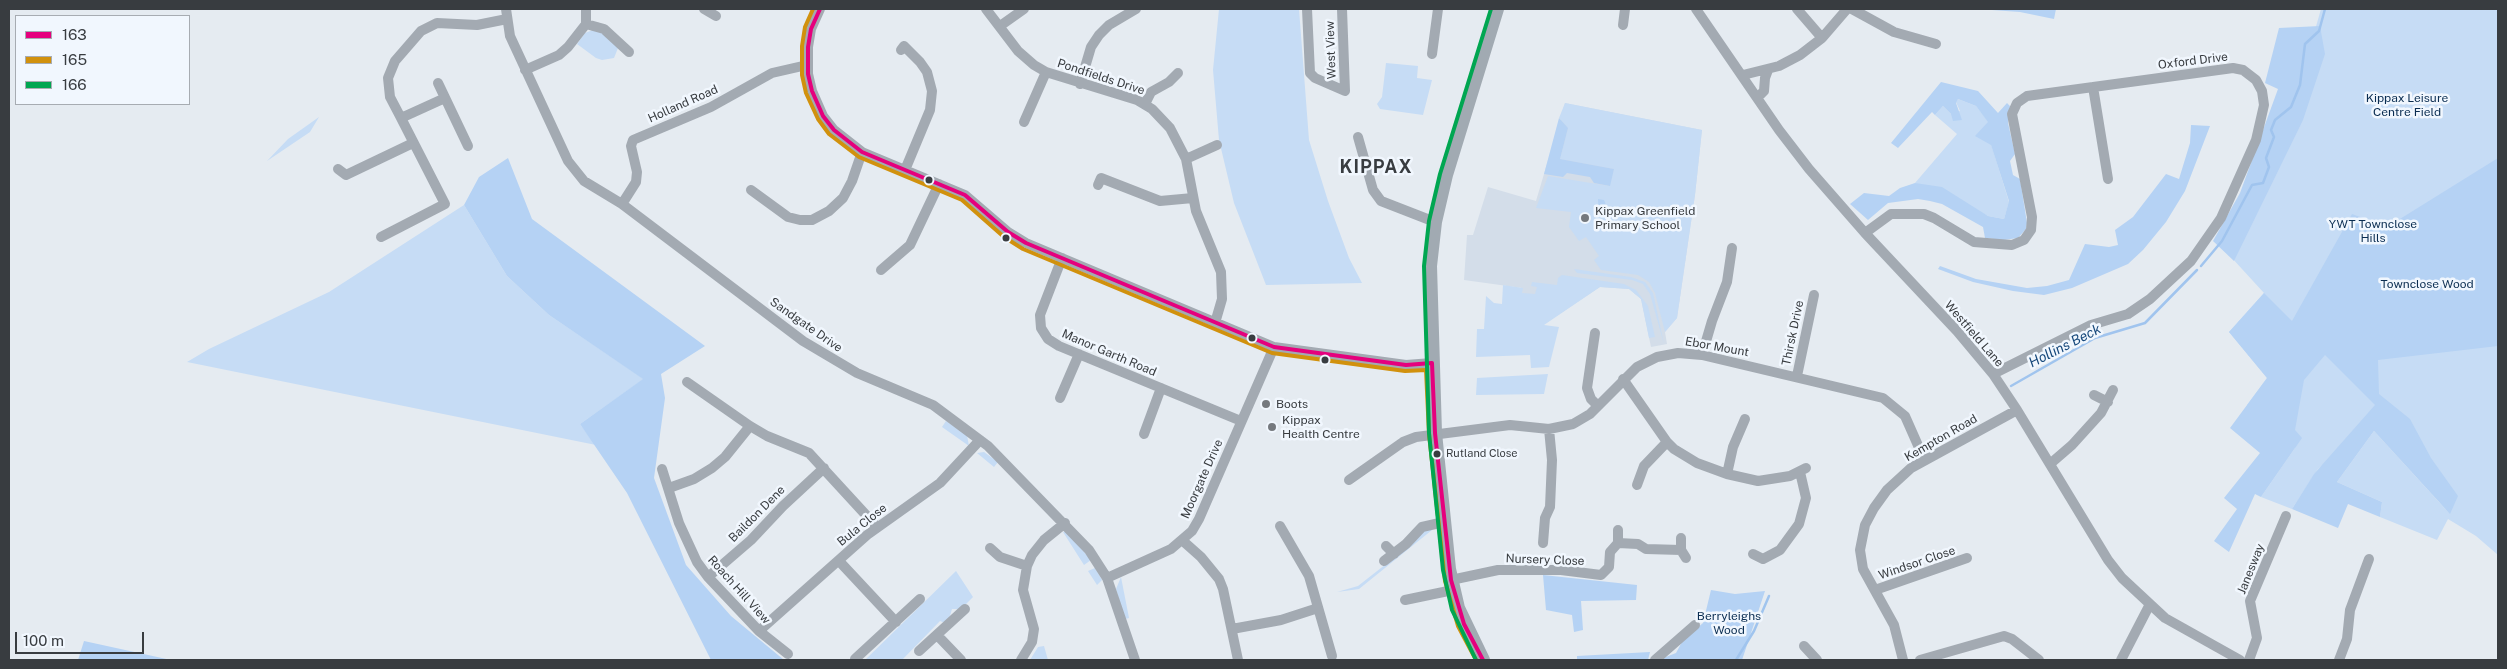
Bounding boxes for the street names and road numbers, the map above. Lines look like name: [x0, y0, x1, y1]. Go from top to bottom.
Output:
street label: West View: [1323, 21, 1339, 79]
street label: Oxford Drive: [2157, 50, 2229, 72]
street label: Pondfields Drive: [1055, 56, 1147, 98]
street label: Holland Road: [646, 82, 720, 126]
street label: Sandgate Drive: [767, 295, 845, 355]
street label: Westfield Lane: [1941, 298, 2007, 370]
street label: Thirsk Drive: [1779, 299, 1807, 367]
street label: Manor Garth Road: [1060, 327, 1158, 379]
street label: Ebor Mount: [1684, 334, 1750, 360]
street label: Kempton Road: [1902, 411, 1980, 465]
street label: Moorgate Drive: [1178, 437, 1226, 521]
street label: Baildon Dene: [726, 483, 788, 545]
street label: Bula Close: [834, 501, 890, 549]
street label: Janesway: [2234, 542, 2268, 596]
street label: Windsor Close: [1877, 543, 1957, 583]
street label: Nursery Close: [1505, 551, 1585, 569]
street label: Roach Hill View: [705, 553, 773, 627]

